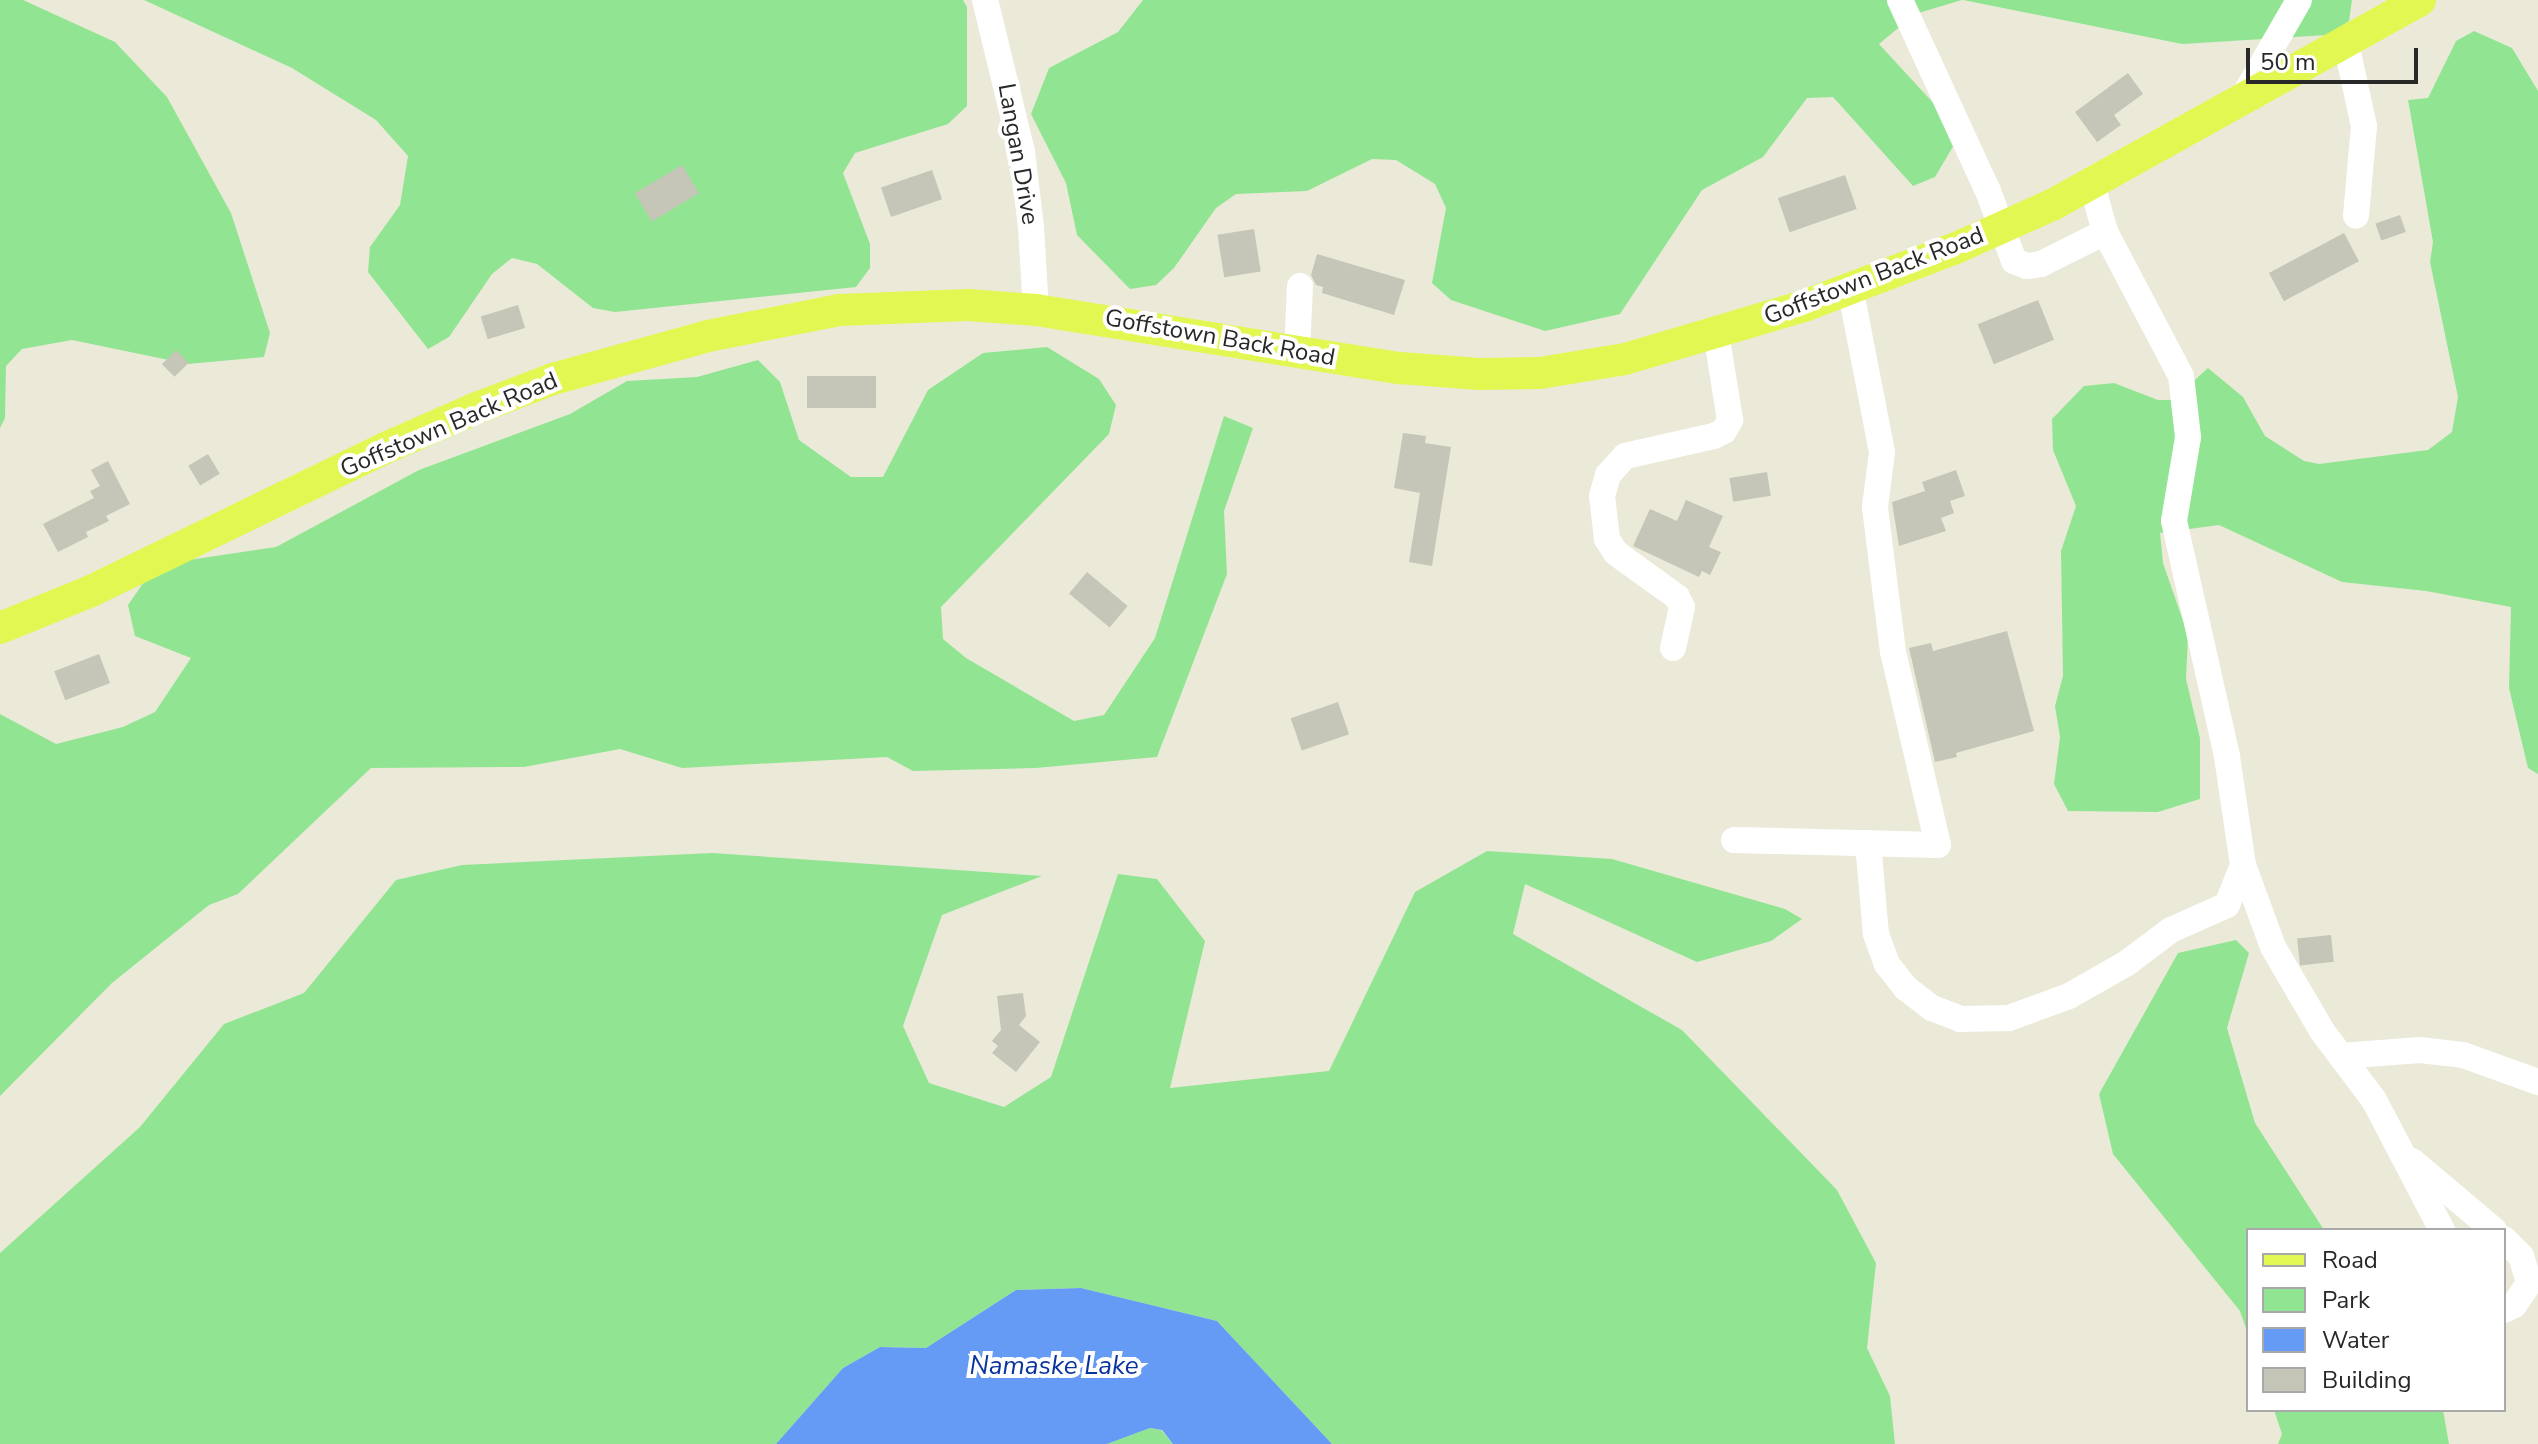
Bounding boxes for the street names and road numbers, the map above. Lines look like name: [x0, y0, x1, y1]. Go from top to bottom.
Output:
street label: Langan Drive: [991, 81, 1045, 227]
street label: Goffstown Back Road: [1760, 221, 1988, 331]
street label: Goffstown Back Road: [1103, 304, 1337, 372]
street label: Goffstown Back Road: [336, 366, 562, 484]

